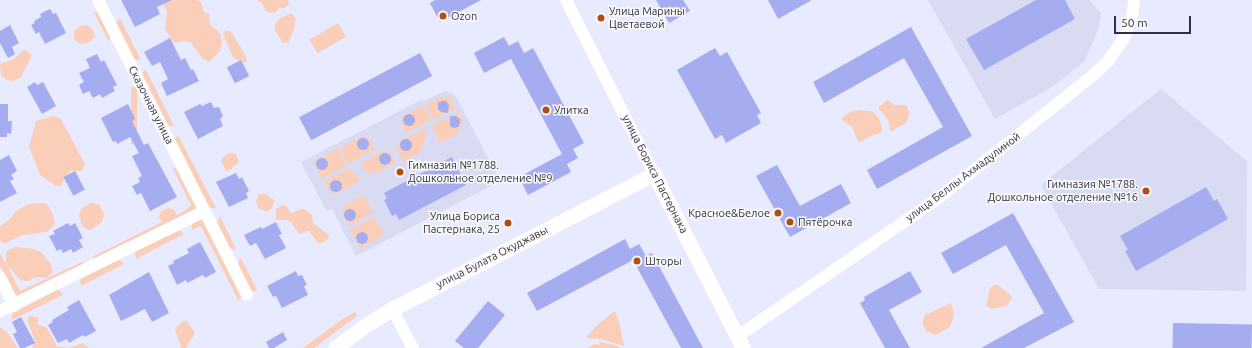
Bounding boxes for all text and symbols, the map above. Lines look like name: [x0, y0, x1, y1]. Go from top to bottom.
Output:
place label: Улица Марины Цветаевой: [609, 5, 685, 31]
scale bar: [1116, 8, 1193, 34]
place label: Ozon: [451, 9, 477, 23]
marker: Ozon: [438, 11, 448, 21]
marker: Улица Марины Цветаевой: [596, 13, 606, 23]
text: 50 m: [1121, 16, 1148, 29]
street label: Сказочная улица: [126, 64, 176, 146]
place label: Улитка: [554, 103, 589, 117]
marker: Улитка: [541, 105, 551, 115]
street label: улица Бориса Пастернака: [619, 112, 691, 236]
street label: улица Беллы Ахмадулиной: [903, 130, 1023, 224]
place label: Гимназия №1788. Дошкольное отделение №9: [408, 159, 552, 185]
marker: Гимназия №1788. Дошкольное отделение №9: [395, 167, 405, 177]
place label: Гимназия №1788. Дошкольное отделение №16: [987, 178, 1138, 204]
marker: Гимназия №1788. Дошкольное отделение №16: [1141, 186, 1151, 196]
place label: Красное&Белое: [688, 206, 770, 220]
marker: Красное&Белое: [773, 208, 783, 218]
place label: Улица Бориса Пастернака, 25: [423, 210, 500, 236]
place label: Пятёрочка: [798, 215, 852, 229]
marker: Пятёрочка: [785, 217, 795, 227]
marker: Улица Бориса Пастернака, 25: [503, 218, 513, 228]
street label: улица Булата Окуджавы: [434, 223, 550, 291]
place label: Шторы: [645, 254, 682, 268]
marker: Шторы: [632, 256, 642, 266]

